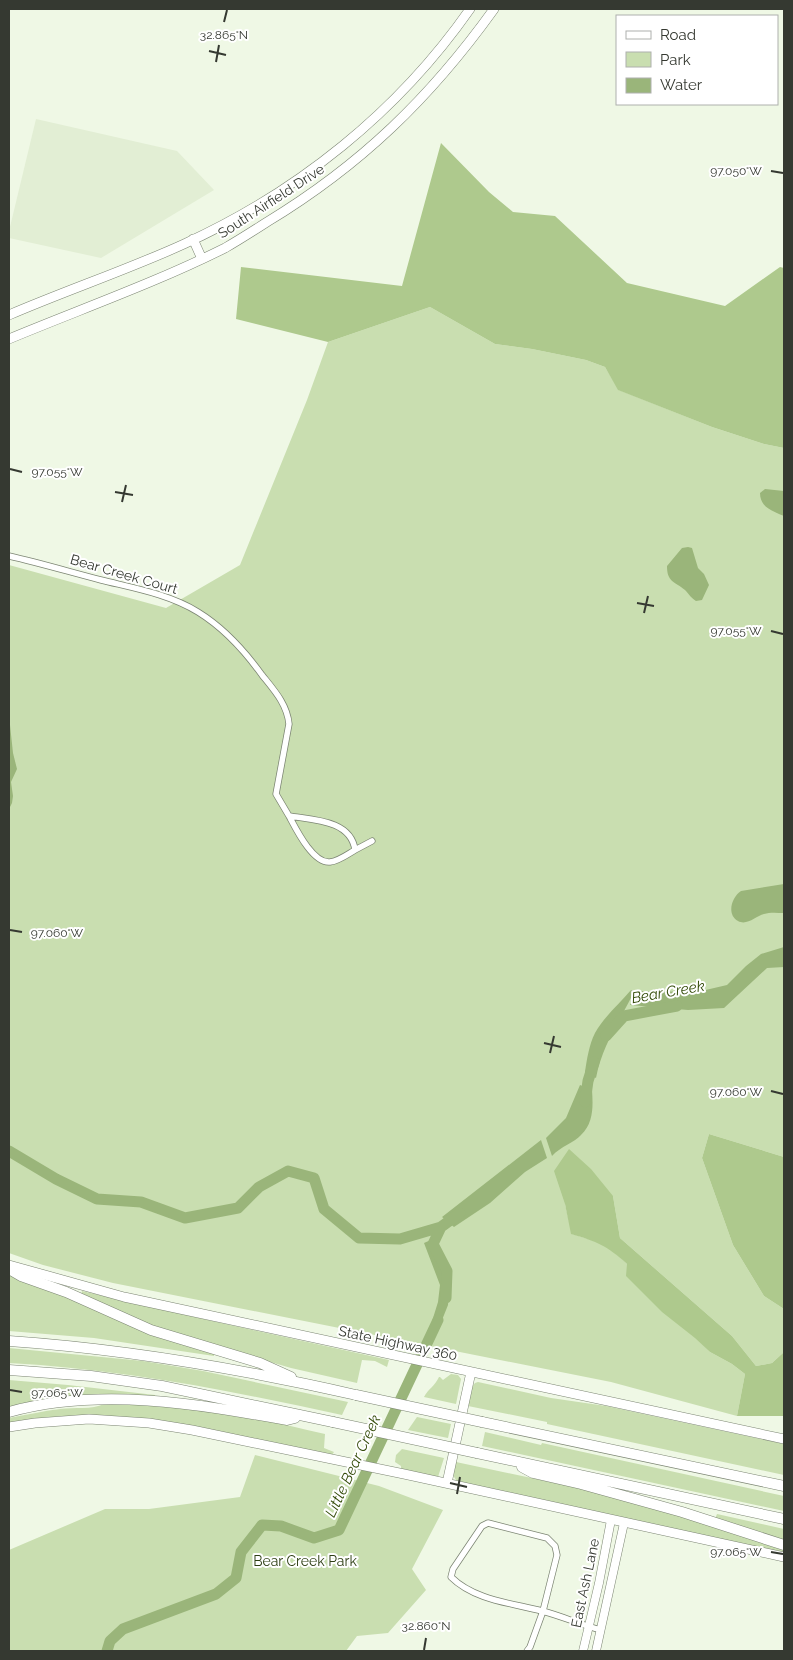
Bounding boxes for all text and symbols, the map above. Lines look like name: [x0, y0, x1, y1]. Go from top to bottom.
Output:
legend: [616, 15, 778, 105]
text: Road: [660, 26, 696, 44]
text: 32.865°N: [200, 28, 248, 42]
text: Park: [660, 51, 691, 69]
text: Water: [660, 76, 703, 94]
street label: South Airfield Drive: [215, 161, 327, 241]
text: 97.050°W: [710, 164, 762, 178]
text: 97.055°W: [31, 465, 83, 479]
street label: Bear Creek Court: [68, 551, 180, 597]
text: 97.055°W: [710, 624, 762, 638]
text: 97.060°W: [31, 926, 84, 940]
water label: Bear Creek: [630, 977, 706, 1007]
text: 97.060°W: [710, 1085, 763, 1099]
street label: State Highway 360: [337, 1323, 459, 1363]
text: 97.065°W: [31, 1386, 83, 1400]
water label: Little Bear Creek: [321, 1412, 385, 1520]
street label: East Ash Lane: [568, 1537, 602, 1629]
text: 97.065°W: [710, 1545, 762, 1559]
park label: Bear Creek Park: [253, 1553, 357, 1569]
text: 32.860°N: [402, 1619, 450, 1633]

